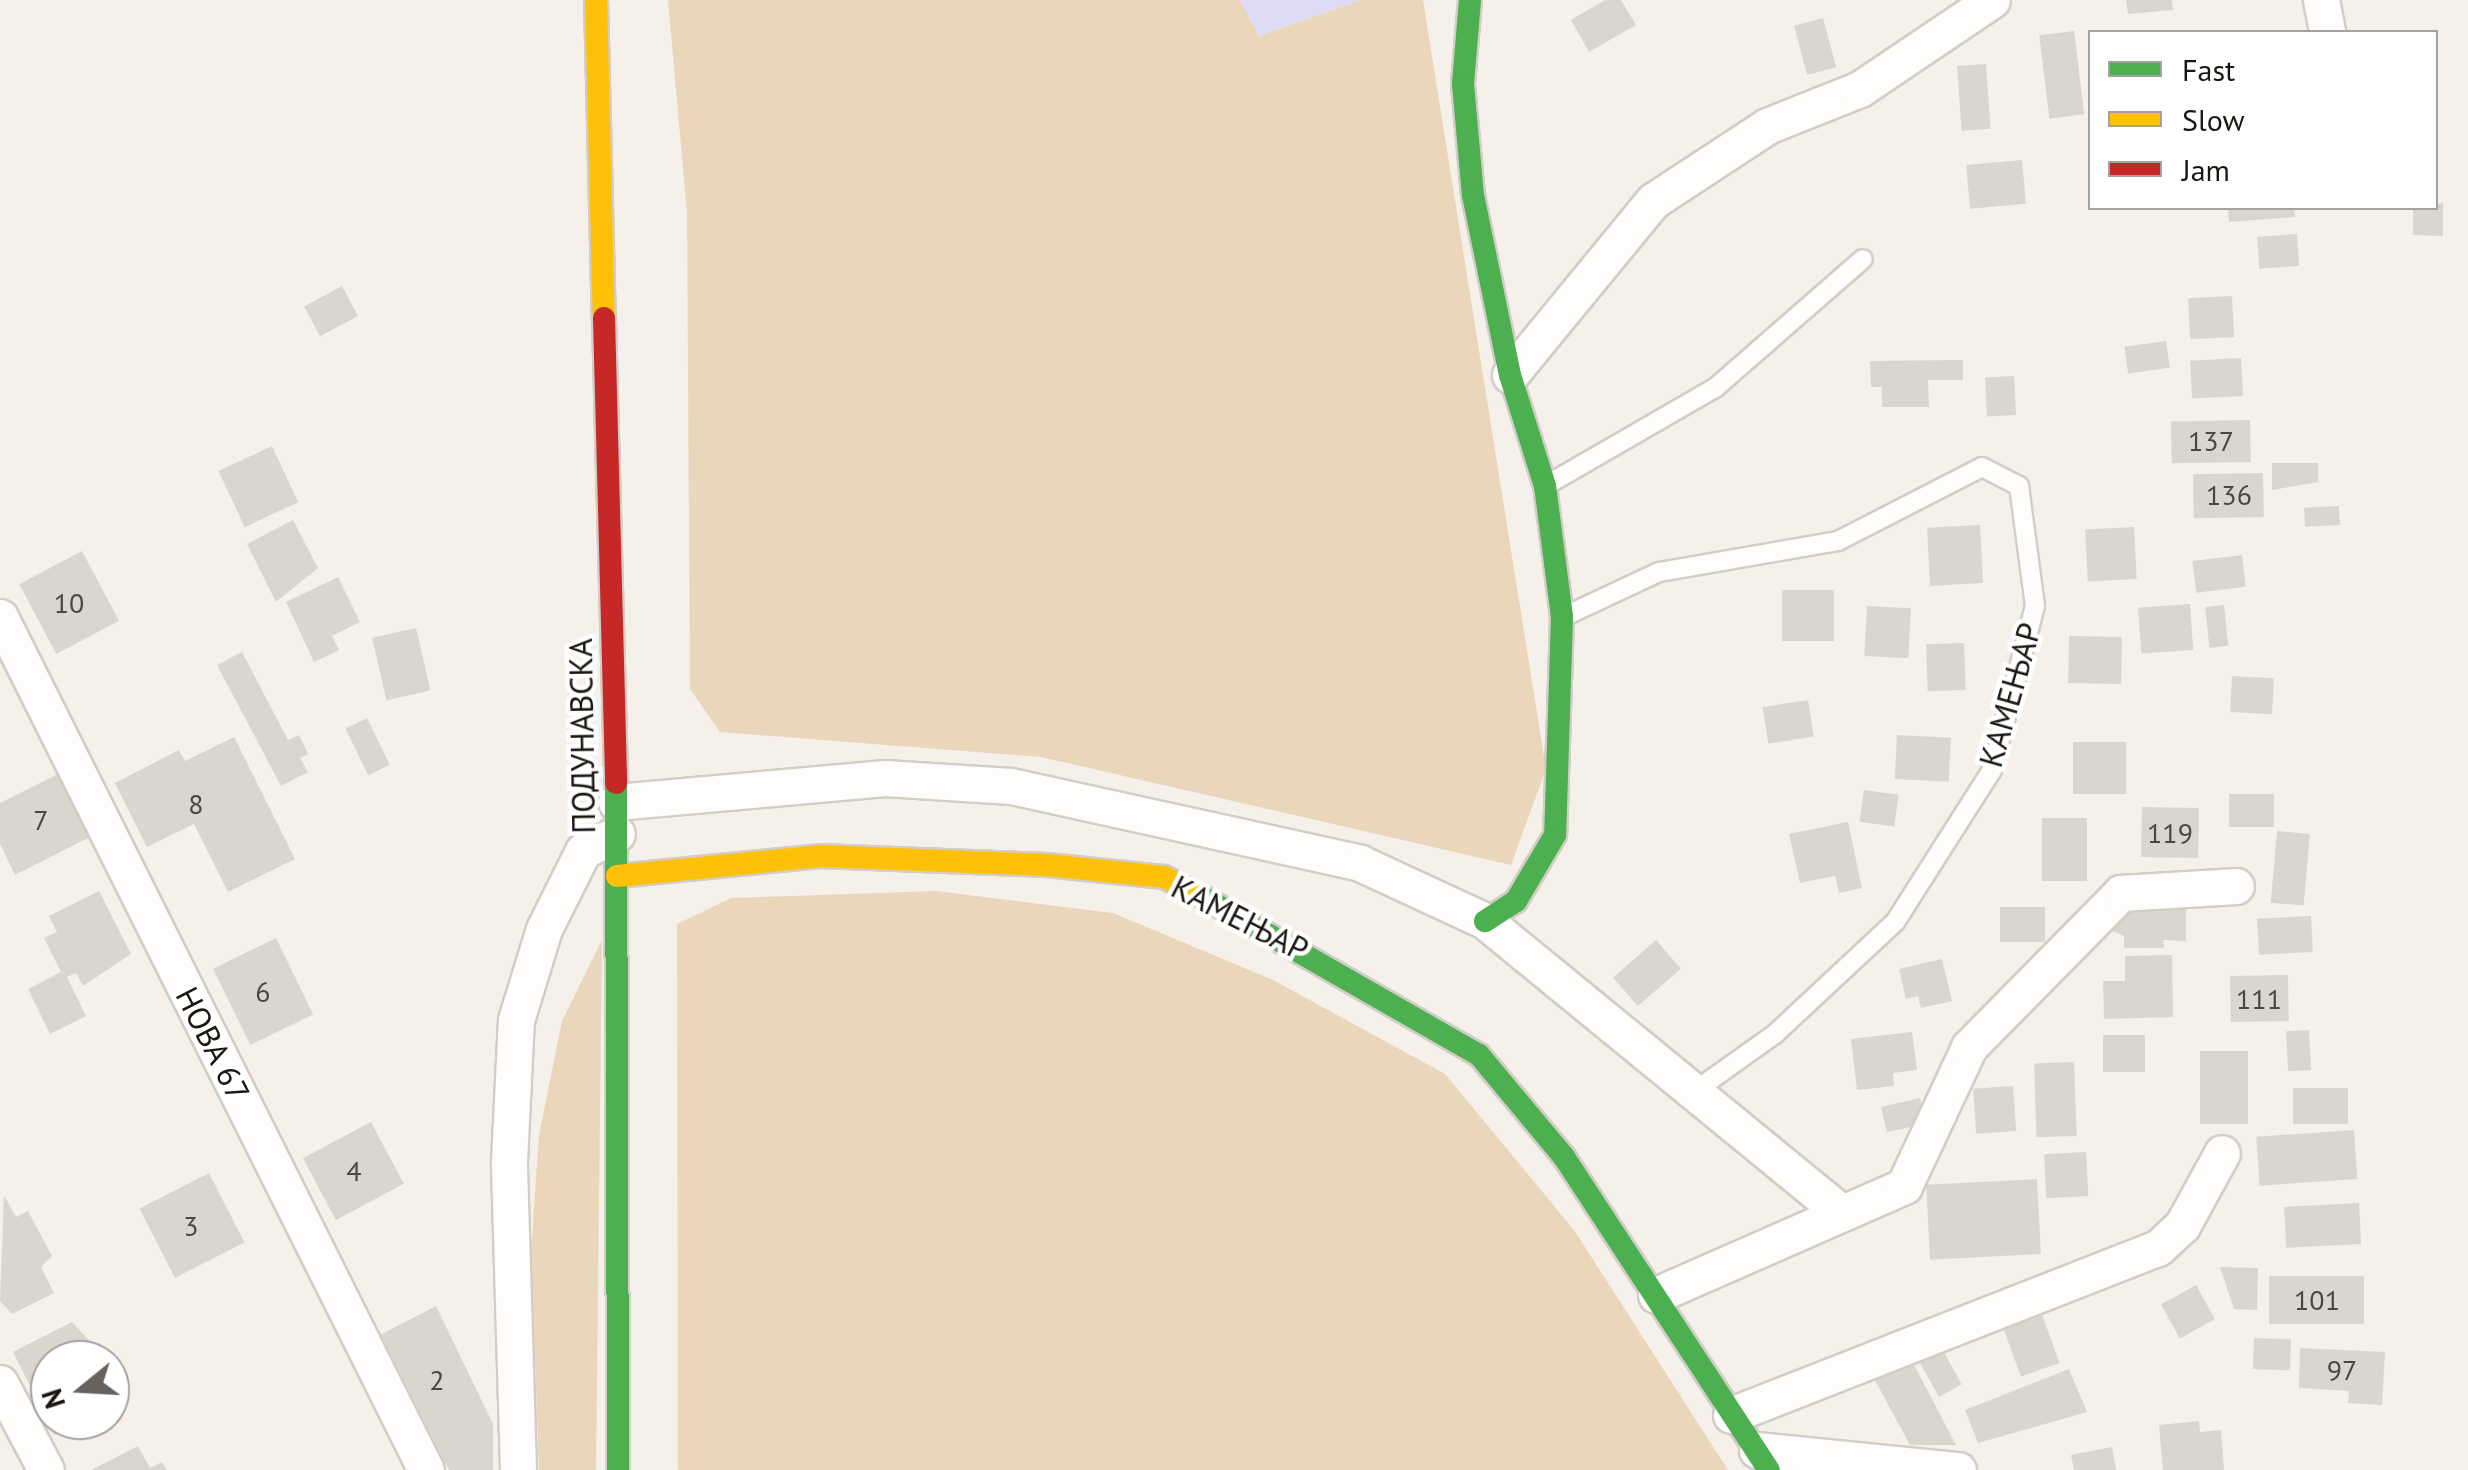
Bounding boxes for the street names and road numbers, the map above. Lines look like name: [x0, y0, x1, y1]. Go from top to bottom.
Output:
street label: КАМЕЊАР: [1971, 619, 2049, 771]
street label: ПОДУНАВСКА: [561, 638, 603, 834]
street label: КАМЕЊАР: [1165, 867, 1315, 969]
street label: НОВА 67: [168, 980, 258, 1108]

